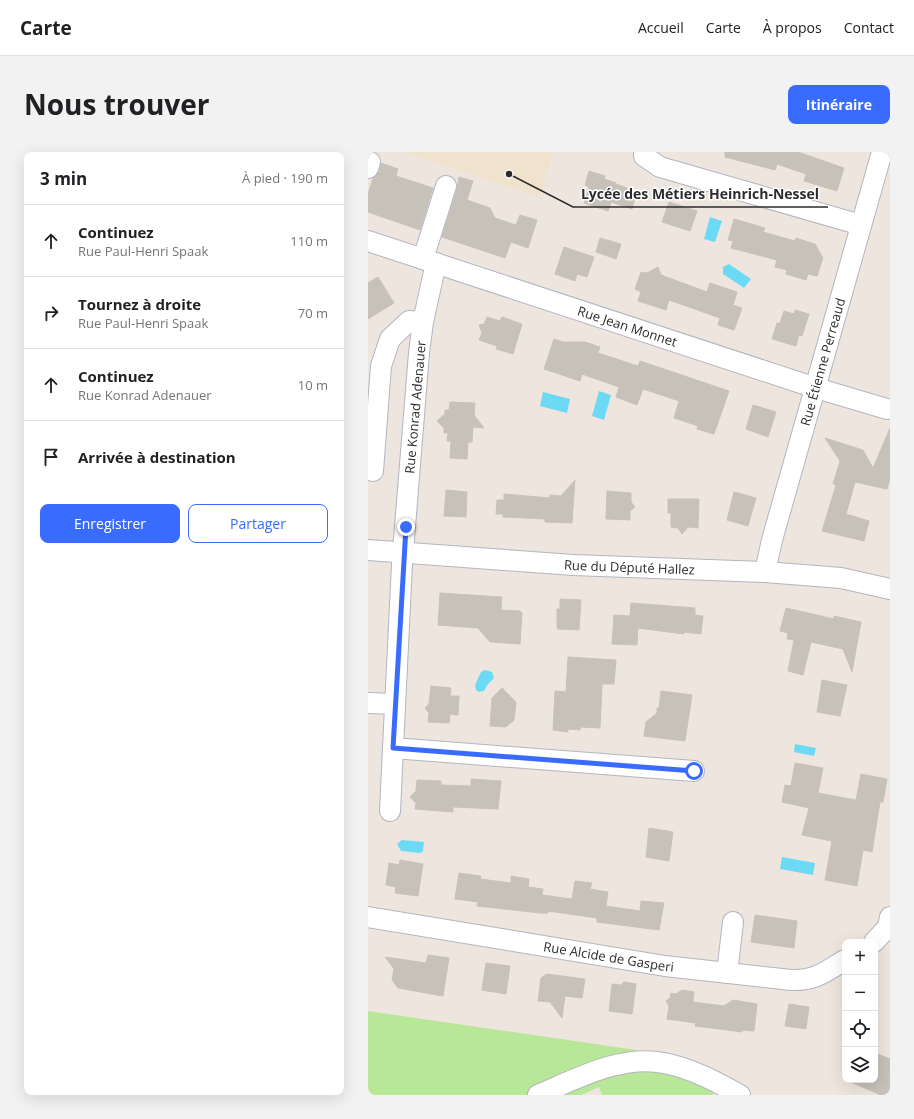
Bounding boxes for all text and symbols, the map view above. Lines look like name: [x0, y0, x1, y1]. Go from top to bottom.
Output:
text: Carte: [20, 15, 72, 41]
text: Accueil: [638, 18, 684, 37]
text: Carte: [706, 18, 741, 37]
text: À propos: [763, 18, 822, 37]
text: Contact: [844, 18, 894, 37]
text: Nous trouver: [24, 85, 210, 123]
button: Itinéraire: [788, 85, 890, 124]
text: 3 min: [40, 167, 87, 190]
text: À pied · 190 m: [242, 169, 328, 187]
callout: Lycée des Métiers Heinrich-Nessel: [573, 181, 828, 207]
text: Lycée des Métiers Heinrich-Nessel: [581, 184, 819, 203]
text: Continuez: [78, 222, 154, 242]
icon: ahead: [40, 230, 62, 252]
text: 110 m: [290, 232, 328, 250]
text: Rue Paul-Henri Spaak: [78, 242, 208, 260]
text: Tournez à droite: [78, 294, 201, 314]
street label: Rue Étienne Perreaud: [796, 296, 849, 428]
street label: Rue Jean Monnet: [575, 301, 680, 351]
icon: right: [40, 302, 62, 324]
text: 70 m: [298, 304, 328, 322]
text: Rue Paul-Henri Spaak: [78, 314, 208, 332]
street label: Rue Konrad Adenauer: [400, 339, 430, 474]
text: Continuez: [78, 366, 154, 386]
icon: ahead: [40, 374, 62, 396]
text: 10 m: [298, 376, 328, 394]
text: Rue Konrad Adenauer: [78, 386, 212, 404]
icon: arrive: [40, 446, 62, 468]
text: Arrivée à destination: [78, 447, 236, 467]
button: Enregistrer: [40, 504, 180, 543]
button: Partager: [188, 504, 328, 543]
route end: [397, 518, 415, 536]
street label: Rue du Député Hallez: [563, 555, 695, 578]
route start: [685, 762, 703, 780]
street label: Rue Alcide de Gasperi: [542, 937, 675, 976]
map controls: [842, 939, 878, 1083]
button: +: [842, 939, 878, 975]
button: −: [842, 975, 878, 1011]
button: locate: [842, 1011, 878, 1047]
button: layers: [842, 1047, 878, 1083]

